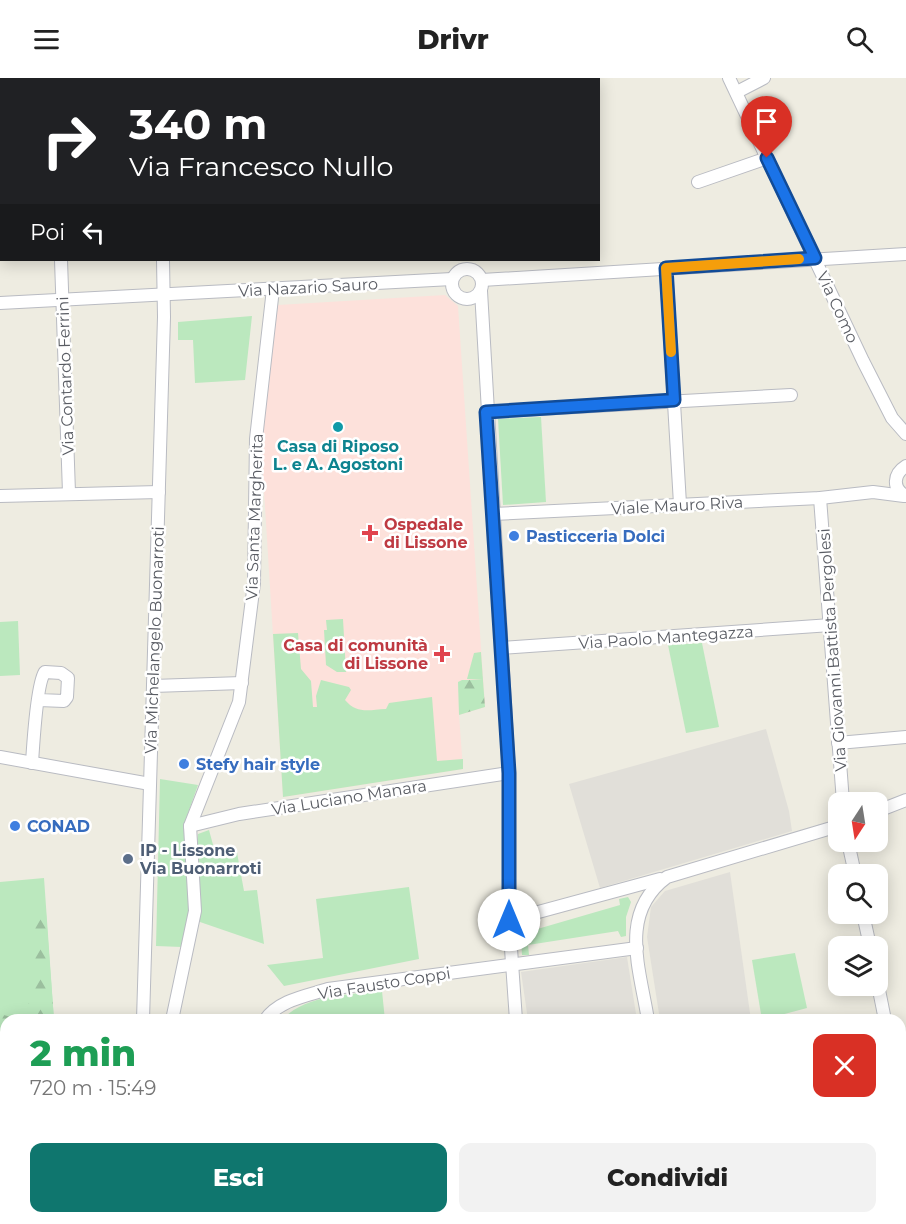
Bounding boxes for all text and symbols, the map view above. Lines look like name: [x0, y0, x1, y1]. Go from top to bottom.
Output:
icon: menu: [30, 23, 63, 56]
text: Drivr: [417, 23, 489, 56]
icon: search: [843, 23, 876, 56]
pin: [741, 96, 792, 158]
text: 340 m: [129, 98, 267, 150]
icon: right: [30, 102, 108, 180]
icon: arrive: [750, 105, 783, 138]
text: Via Francesco Nullo: [129, 150, 393, 183]
icon: left: [77, 216, 110, 249]
text: Poi: [30, 219, 65, 246]
street label: Via Como: [813, 268, 862, 346]
street label: Via Nazario Sauro: [238, 274, 378, 301]
street label: Via Contardo Ferrini: [53, 296, 78, 456]
marker: Casa di Riposo L. e A. Agostoni: [331, 420, 345, 434]
street label: Via Santa Margherita: [242, 433, 267, 601]
place label: Casa di Riposo L. e A. Agostoni: [273, 437, 403, 474]
street label: Viale Mauro Riva: [610, 493, 744, 518]
place label: Ospedale di Lissone: [384, 515, 468, 552]
marker: Ospedale di Lissone: [361, 524, 379, 542]
street label: Via Michelangelo Buonarroti: [141, 526, 168, 754]
place label: Pasticceria Dolci: [526, 527, 665, 546]
street label: Via Giovanni Battista Pergolesi: [815, 528, 850, 772]
marker: Pasticceria Dolci: [507, 529, 521, 543]
street label: Via Paolo Mantegazza: [578, 622, 754, 653]
place label: Casa di comunità di Lissone: [283, 636, 428, 673]
marker: Casa di comunità di Lissone: [433, 645, 451, 663]
place label: Stefy hair style: [196, 755, 320, 774]
marker: Stefy hair style: [177, 757, 191, 771]
street label: Via Luciano Manara: [270, 776, 428, 819]
north arrow: [828, 792, 888, 852]
map controls: [828, 792, 888, 996]
place label: CONAD: [27, 817, 90, 836]
marker: CONAD: [8, 819, 22, 833]
place label: IP - Lissone Via Buonarroti: [139, 841, 262, 878]
marker: IP - Lissone Via Buonarroti: [121, 852, 135, 866]
button: search: [828, 864, 888, 924]
position arrow: [477, 888, 541, 952]
button: layers: [828, 936, 888, 996]
street label: Via Fausto Coppi: [316, 964, 452, 1003]
text: 2 min: [30, 1031, 136, 1075]
button: close: [813, 1034, 876, 1097]
text: 720 m · 15:49: [30, 1076, 156, 1100]
button: Esci: [30, 1143, 447, 1212]
button: Condividi: [459, 1143, 876, 1212]

